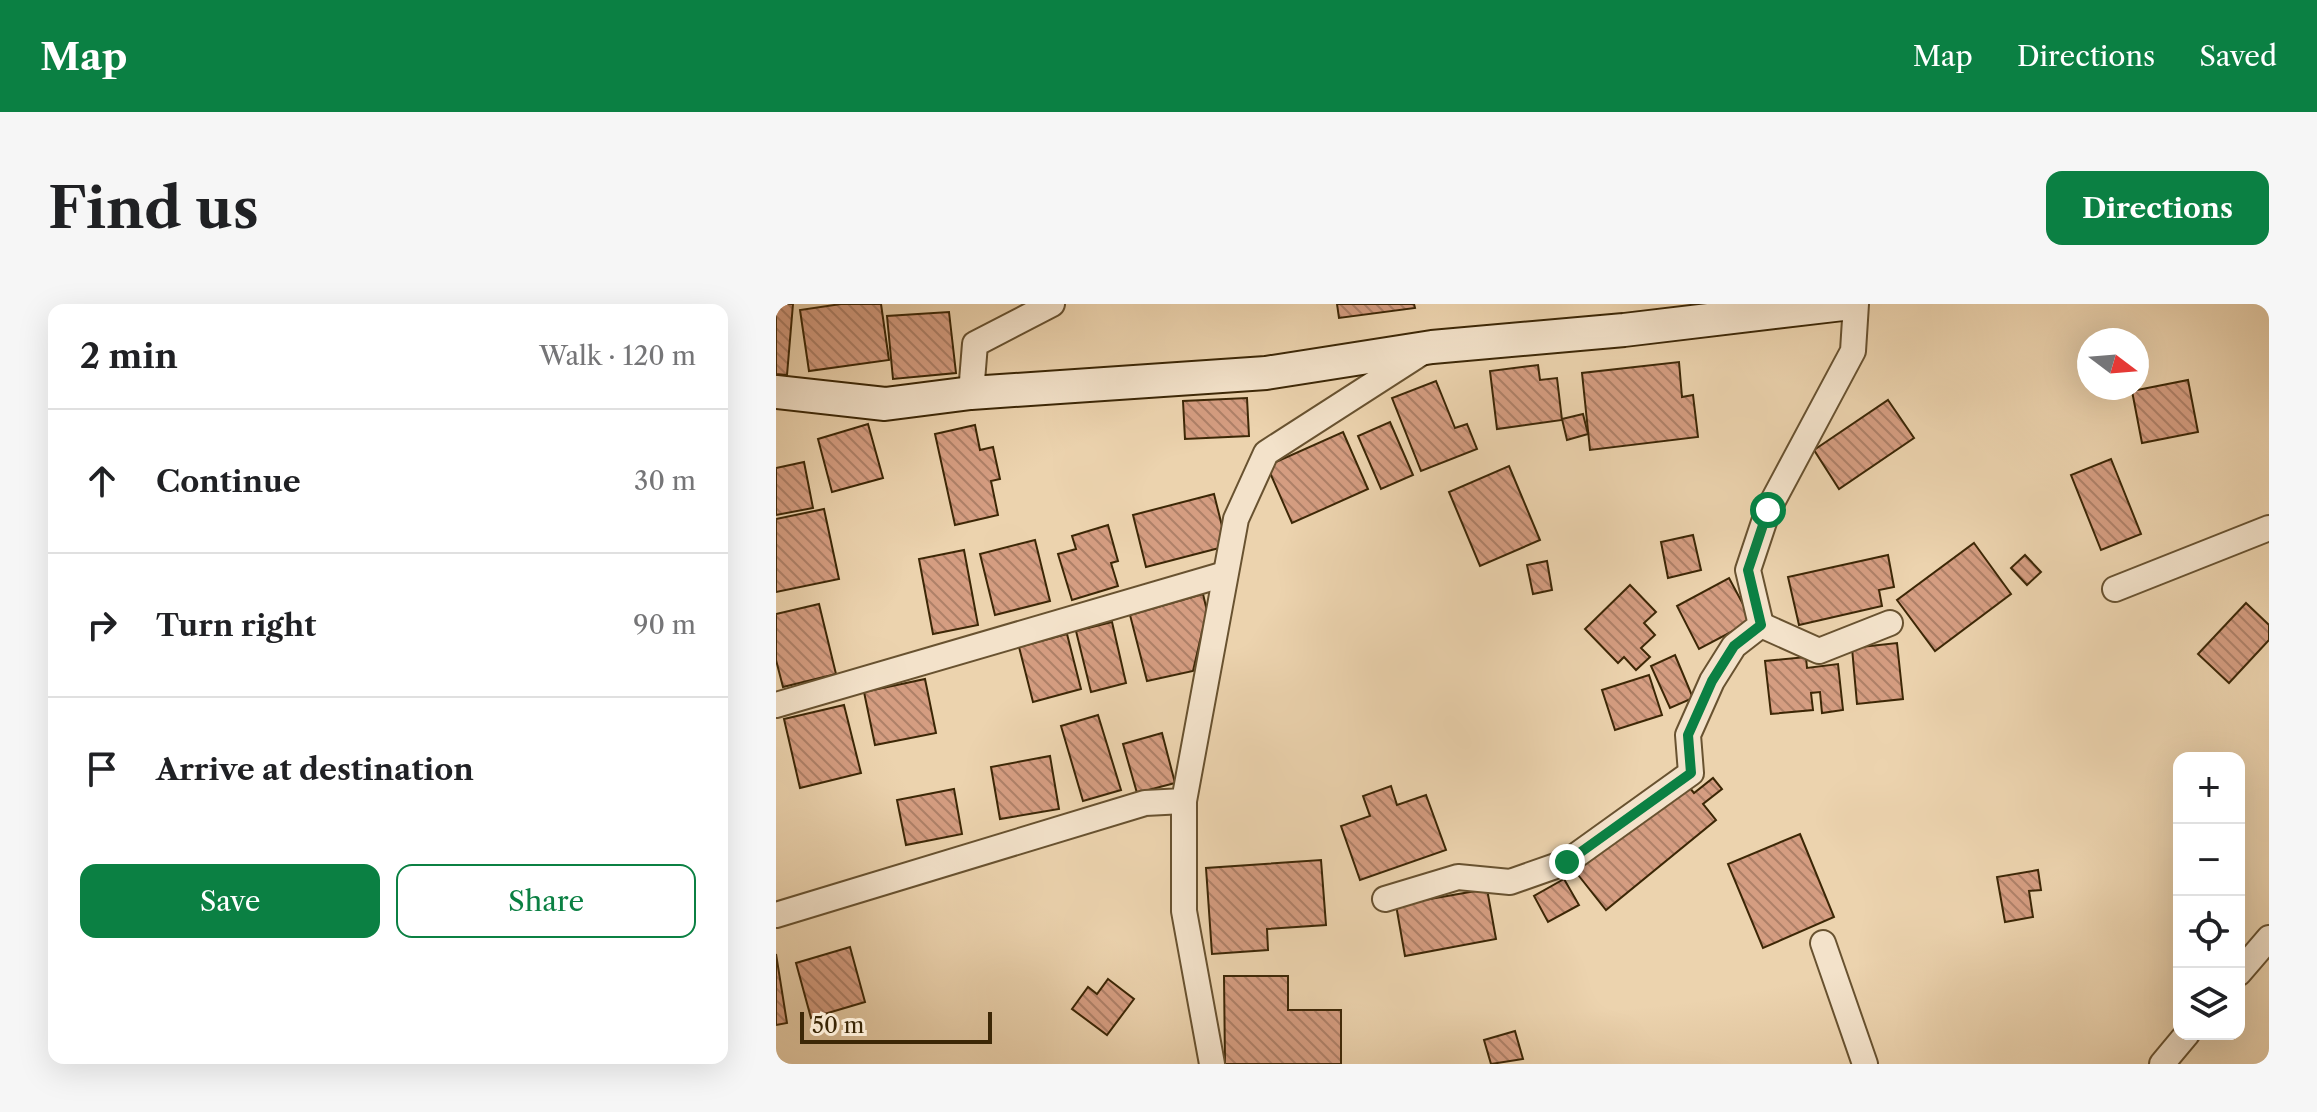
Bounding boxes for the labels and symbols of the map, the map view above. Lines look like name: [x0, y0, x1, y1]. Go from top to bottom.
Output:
north arrow: [2077, 328, 2149, 400]
route start: [1750, 492, 1786, 528]
route end: [1549, 844, 1585, 880]
scale bar: [800, 1008, 992, 1044]

